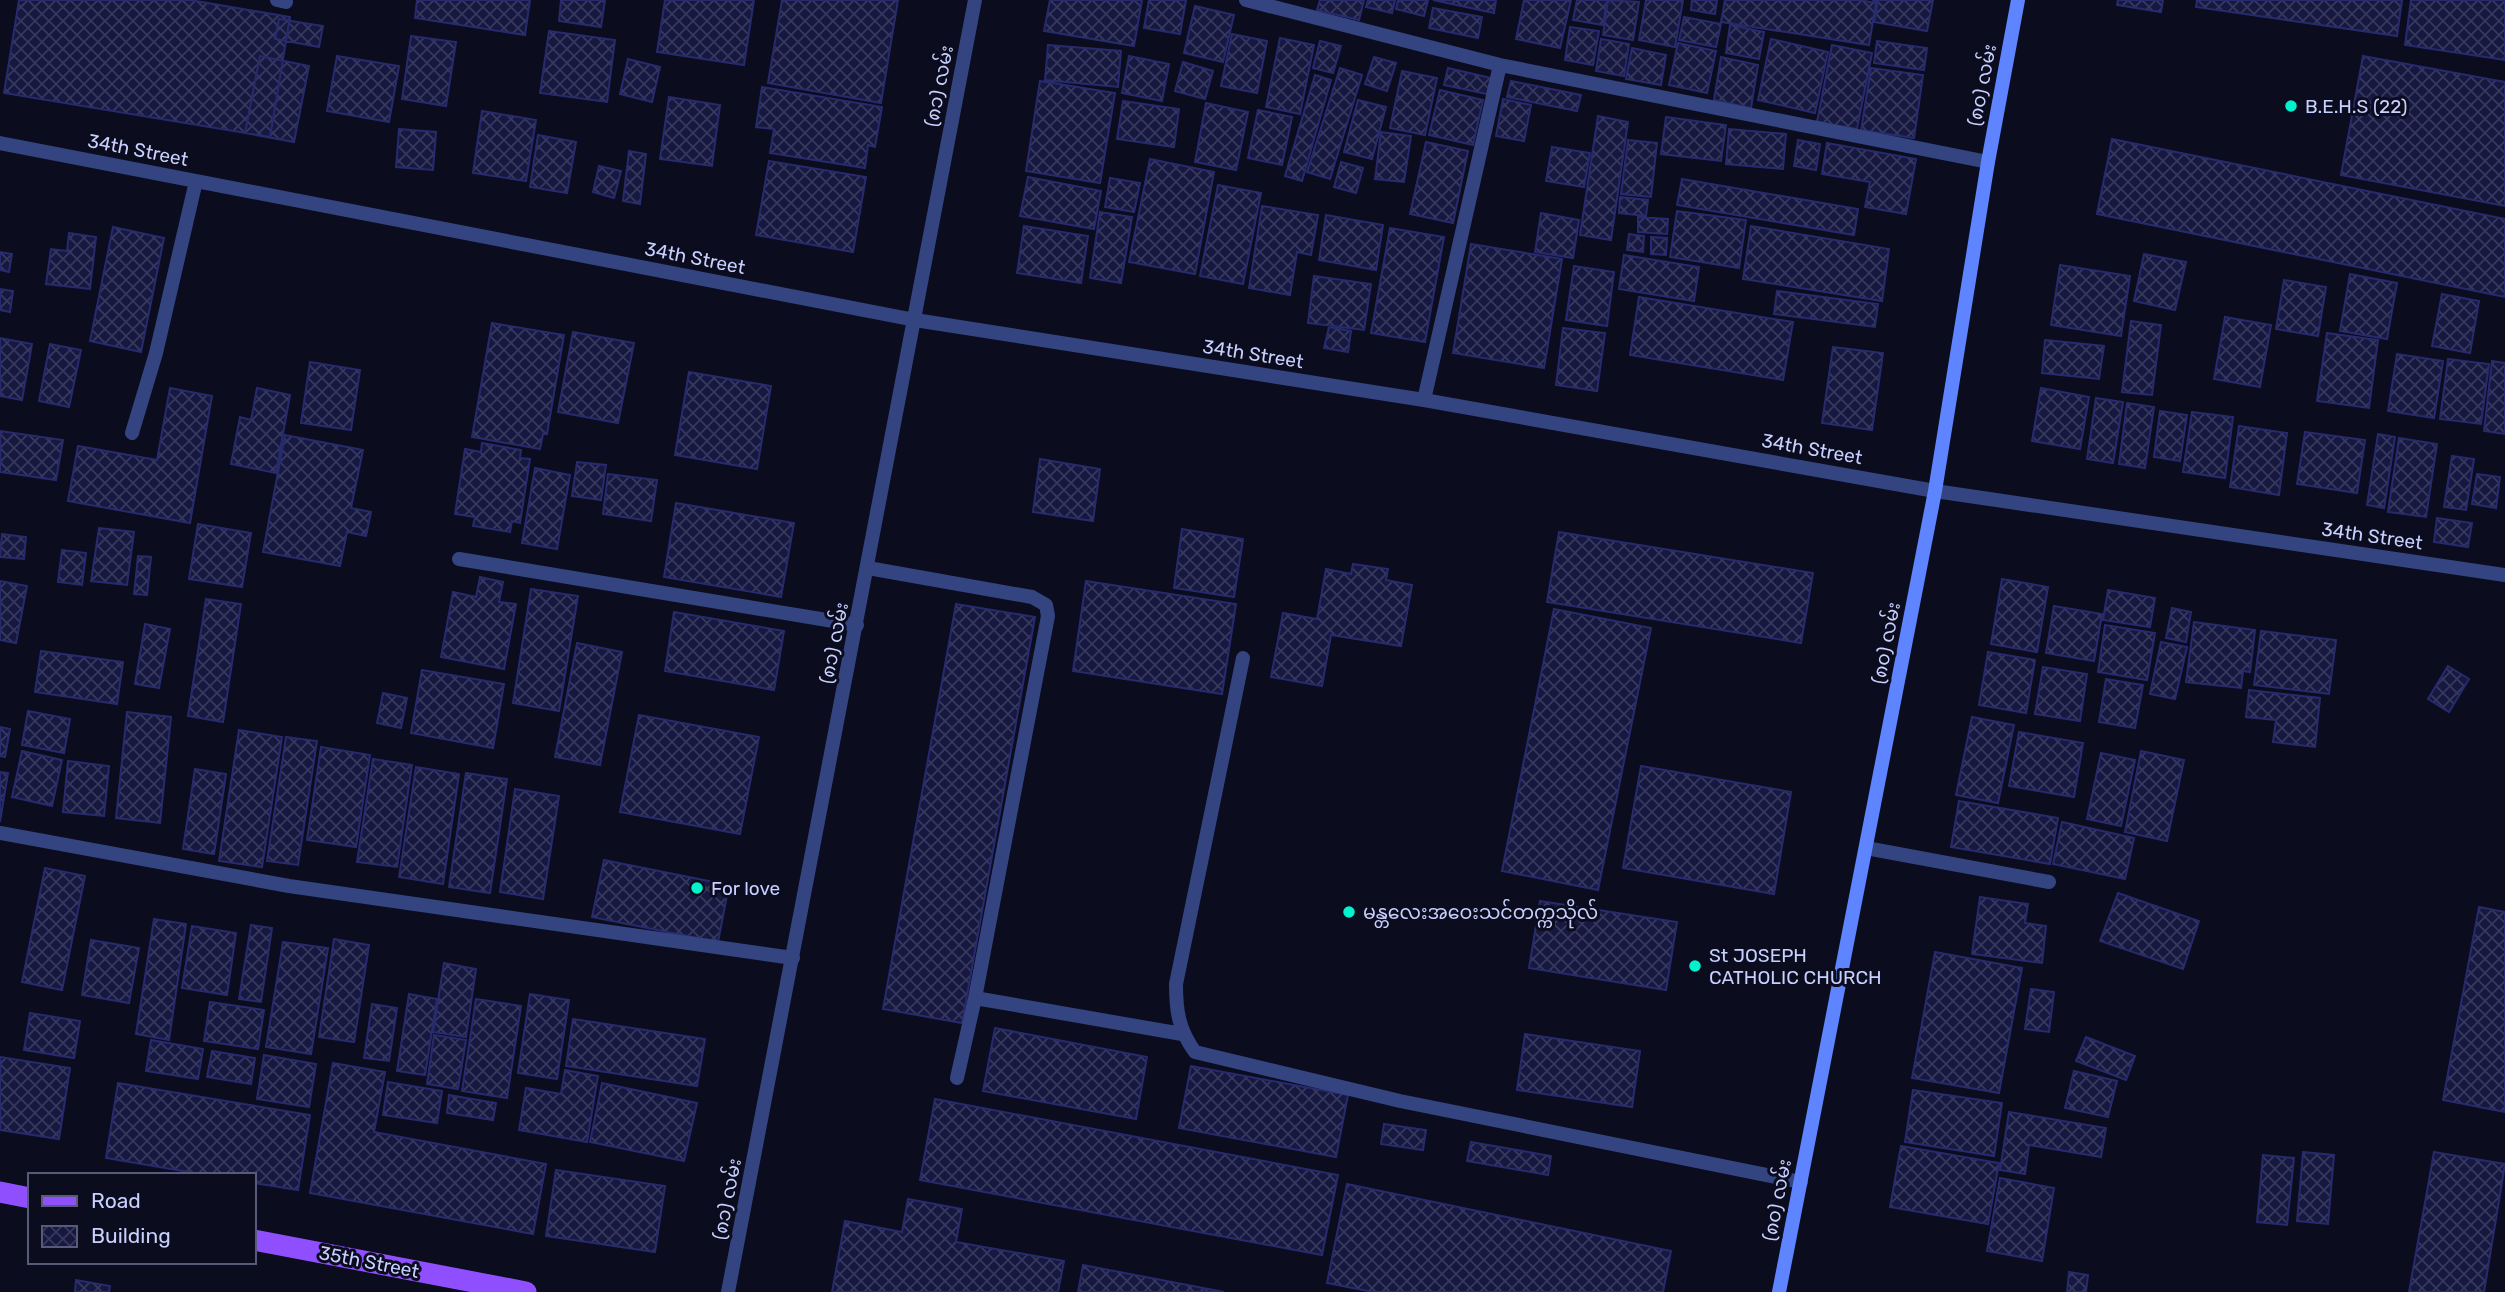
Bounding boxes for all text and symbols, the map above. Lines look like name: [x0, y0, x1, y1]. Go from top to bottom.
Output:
street label: (၈၀) လမ်း: [1960, 41, 2001, 128]
street label: (၈၁) လမ်း: [917, 43, 958, 129]
place label: B.E.H.S (22): [2305, 95, 2408, 118]
marker: B.E.H.S (22): [2283, 98, 2299, 114]
street label: 34th Street: [86, 129, 191, 171]
street label: 34th Street: [643, 237, 748, 279]
street label: 34th Street: [1201, 335, 1306, 373]
street label: 34th Street: [1760, 429, 1865, 469]
street label: 34th Street: [2320, 518, 2425, 555]
street label: (၈၀) လမ်း: [1864, 599, 1905, 686]
street label: (၈၁) လမ်း: [812, 600, 853, 686]
place label: For love: [711, 877, 780, 900]
marker: For love: [689, 880, 705, 896]
place label: မန္တလေးအဝေးသင်တက္ကသိုလ်: [1363, 898, 1598, 929]
marker: မန္တလေးအဝေးသင်တက္ကသိုလ်: [1341, 904, 1357, 920]
place label: St JOSEPH CATHOLIC CHURCH: [1709, 944, 1882, 989]
marker: St JOSEPH CATHOLIC CHURCH: [1687, 958, 1703, 974]
street label: (၈၁) လမ်း: [705, 1156, 746, 1242]
street label: (၈၀) လမ်း: [1755, 1156, 1796, 1243]
legend: [28, 1173, 256, 1264]
text: Road: [91, 1188, 141, 1213]
text: Building: [91, 1223, 171, 1248]
street label: 35th Street: [317, 1241, 421, 1283]

